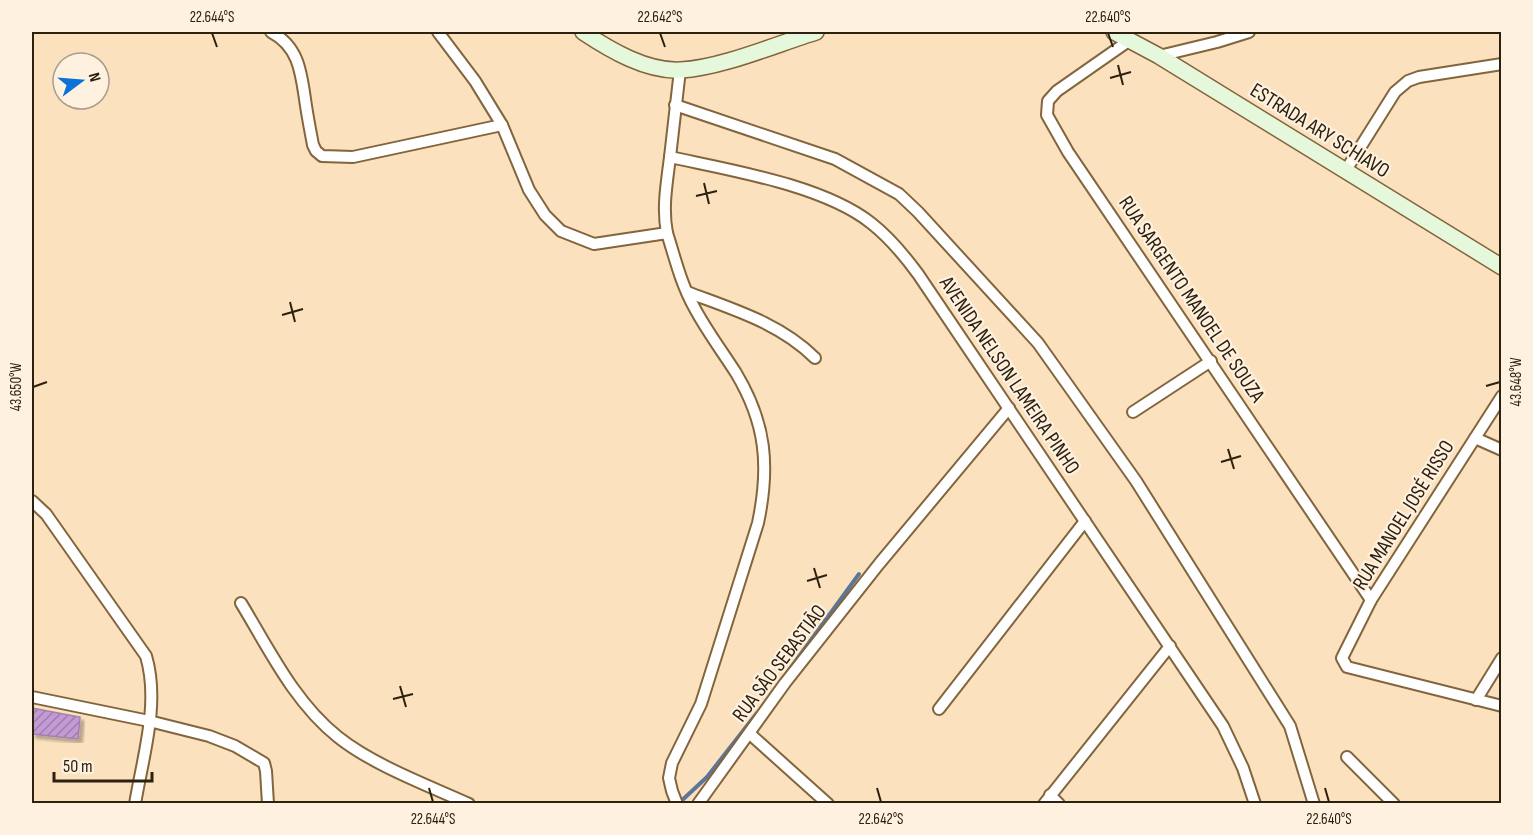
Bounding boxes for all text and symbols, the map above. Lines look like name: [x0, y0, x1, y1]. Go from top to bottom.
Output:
text: 22.644°S: [190, 8, 234, 27]
text: 22.642°S: [637, 8, 683, 27]
text: 22.640°S: [1085, 8, 1131, 27]
north arrow: [51, 51, 111, 111]
text: N: [84, 71, 104, 84]
street label: ESTRADA ARY SCHIAVO: [1245, 78, 1394, 183]
street label: RUA SARGENTO MANOEL DE SOUZA: [1113, 191, 1271, 408]
street label: AVENIDA NELSON LAMEIRA PINHO: [933, 271, 1085, 479]
text: 43.648°W: [1507, 357, 1526, 406]
text: 43.650°W: [7, 362, 26, 411]
street label: RUA MANOEL JOSÉ RISSO: [1347, 436, 1460, 595]
street label: RUA SÃO SEBASTIÃO: [727, 600, 832, 727]
scale bar: [54, 745, 152, 783]
text: 50 m: [63, 756, 93, 777]
text: 22.644°S: [411, 810, 455, 829]
text: 22.642°S: [858, 810, 904, 829]
text: 22.640°S: [1306, 810, 1352, 829]

